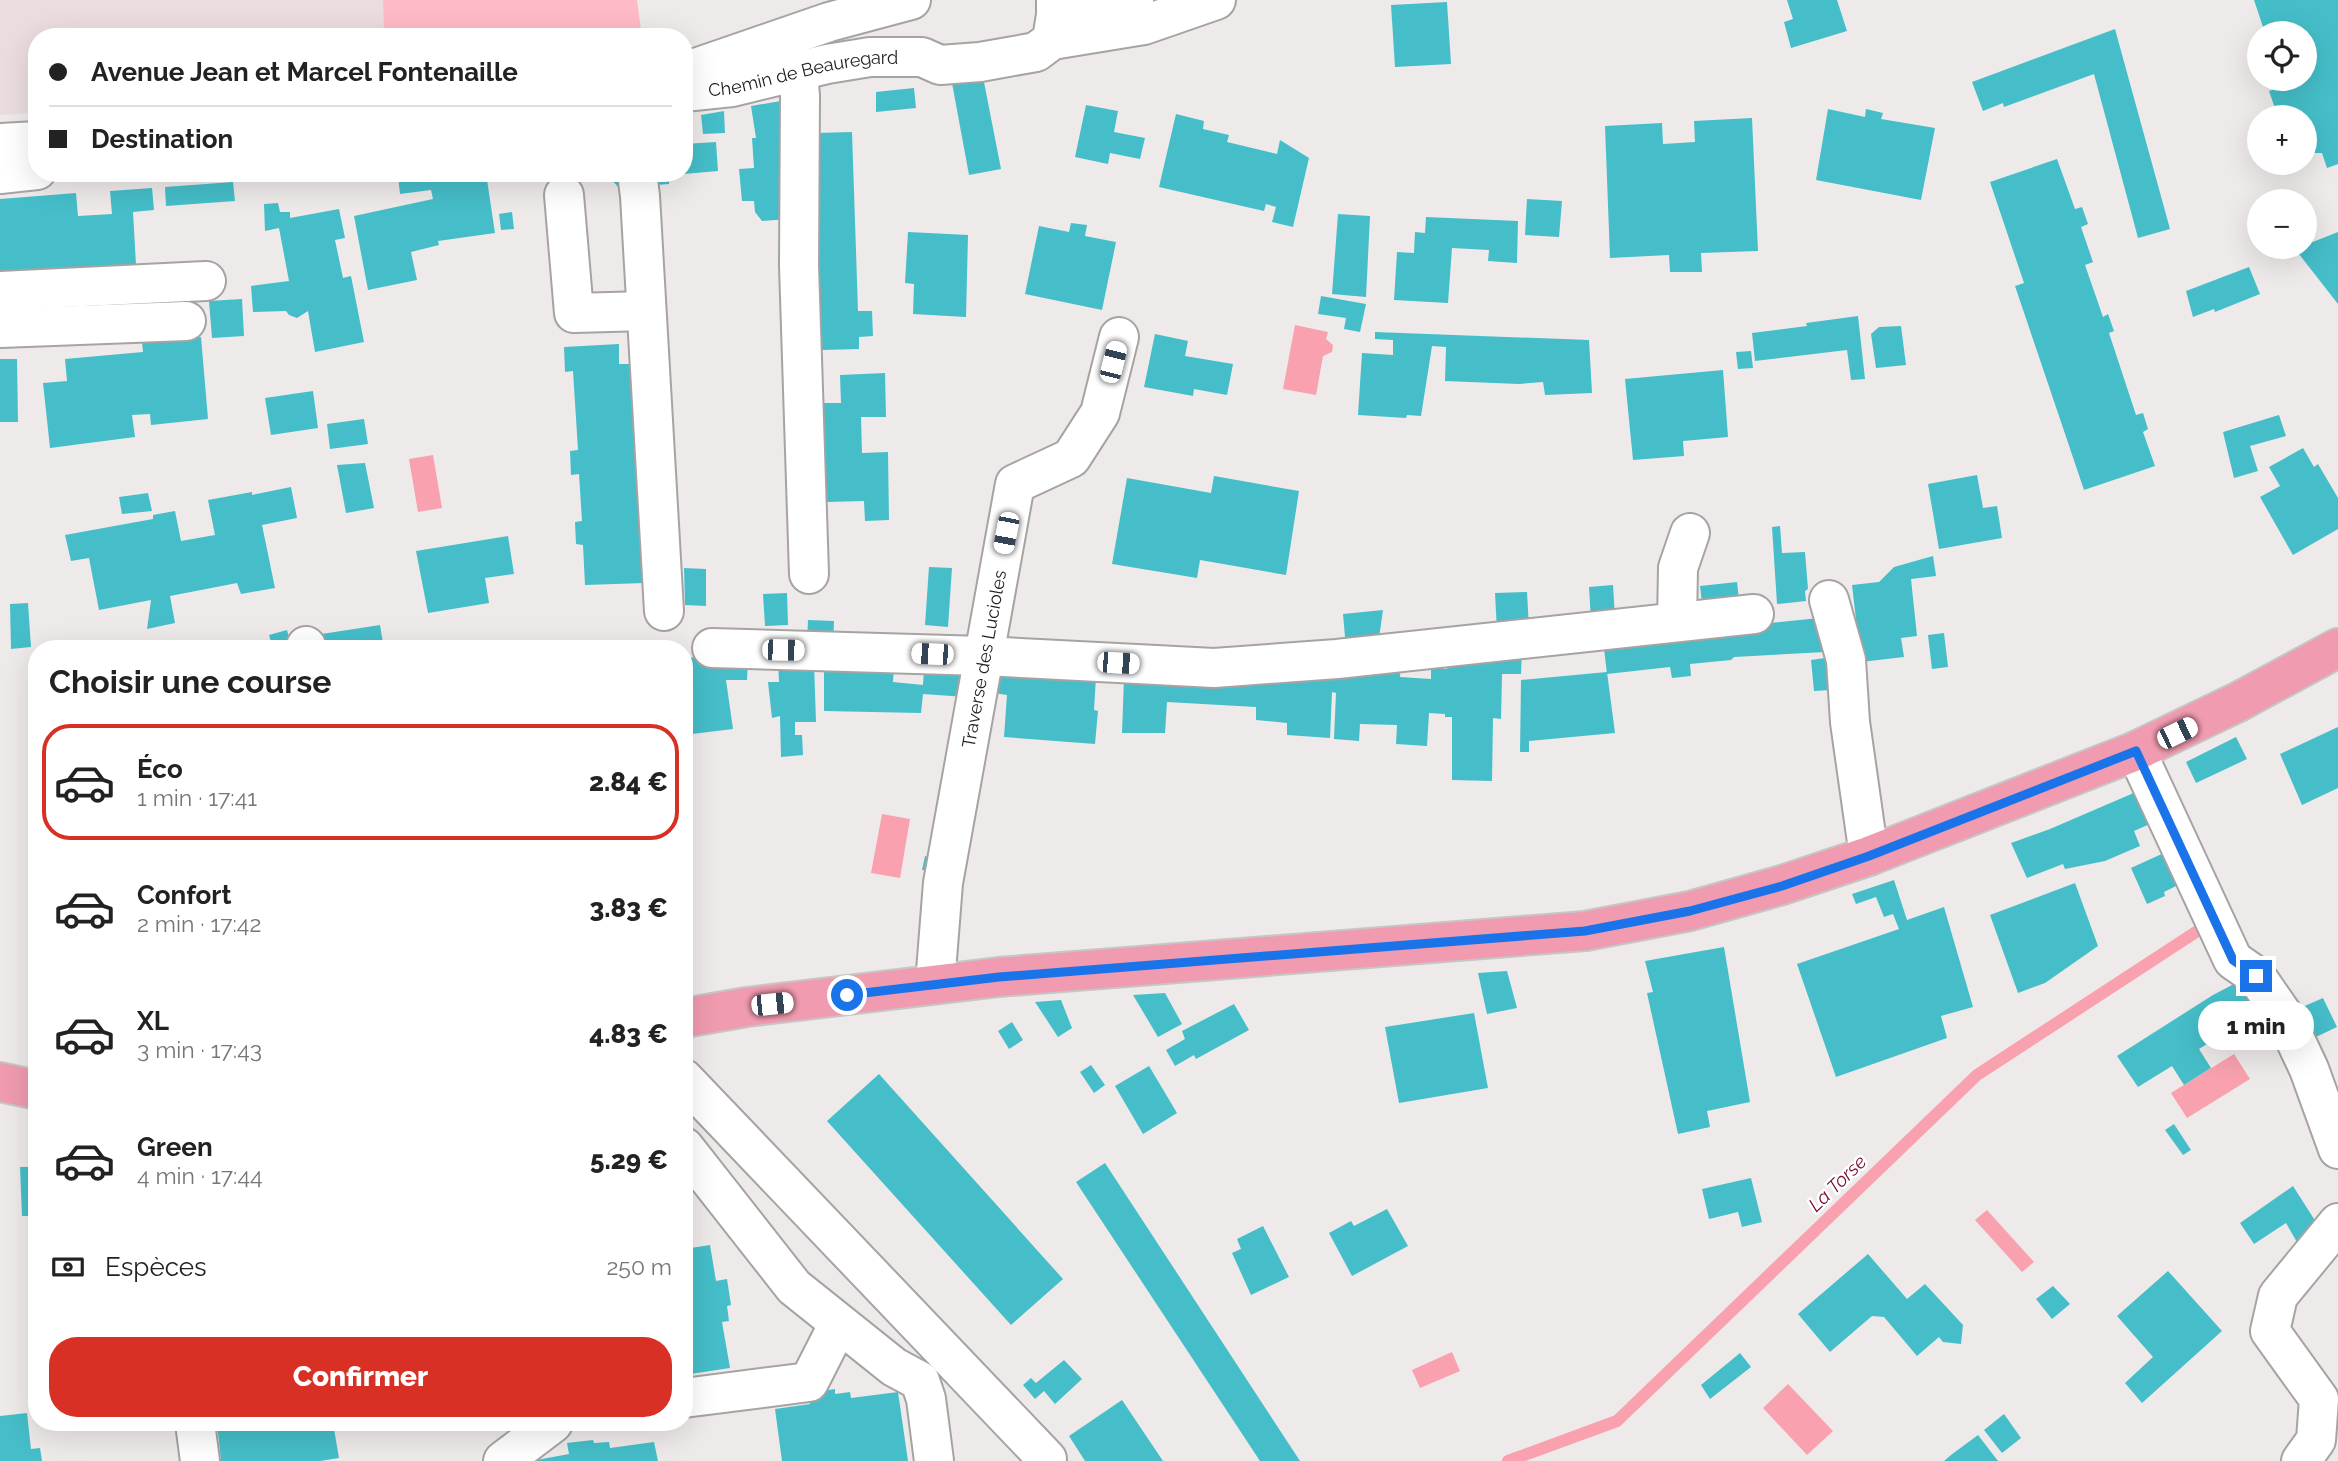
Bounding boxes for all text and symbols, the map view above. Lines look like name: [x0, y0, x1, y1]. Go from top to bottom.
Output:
map controls: [2247, 21, 2317, 259]
button: locate: [2247, 21, 2317, 91]
street label: Chemin de Beauregard: [707, 46, 898, 100]
text: Avenue Jean et Marcel Fontenaille: [91, 57, 518, 87]
button: +: [2247, 105, 2317, 175]
text: Destination: [91, 124, 233, 154]
button: −: [2247, 189, 2317, 259]
car: [1098, 339, 1129, 385]
car: [992, 510, 1021, 556]
street label: Traverse des Lucioles: [957, 568, 1010, 749]
car: [762, 639, 805, 661]
car: [911, 643, 954, 665]
car: [1097, 651, 1140, 675]
text: Choisir une course: [49, 663, 332, 700]
car: [2154, 714, 2201, 752]
icon: car: [53, 751, 116, 814]
text: Éco: [137, 754, 183, 784]
text: 2.84 €: [589, 767, 668, 797]
text: 1 min · 17:41: [137, 784, 257, 811]
icon: car: [53, 877, 116, 940]
text: Confort: [137, 880, 231, 910]
text: 3.83 €: [590, 893, 668, 923]
text: 2 min · 17:42: [137, 910, 261, 937]
route end: [2240, 960, 2272, 992]
route start: [831, 979, 863, 1011]
car: [751, 991, 794, 1017]
callout: 1 min: [2198, 1000, 2314, 1050]
icon: car: [53, 1003, 116, 1066]
text: XL: [137, 1006, 169, 1036]
text: 1 min: [2226, 1012, 2286, 1039]
text: 4.83 €: [589, 1019, 668, 1049]
text: 3 min · 17:43: [137, 1036, 262, 1063]
icon: car: [53, 1129, 116, 1192]
text: Green: [137, 1132, 213, 1162]
text: 5.29 €: [590, 1145, 668, 1175]
water label: La Torse: [1804, 1150, 1870, 1216]
text: 4 min · 17:44: [137, 1162, 263, 1189]
icon: cash: [49, 1248, 87, 1286]
text: Espèces: [105, 1252, 207, 1282]
text: 250 m: [606, 1253, 672, 1280]
button: Confirmer: [49, 1337, 672, 1417]

